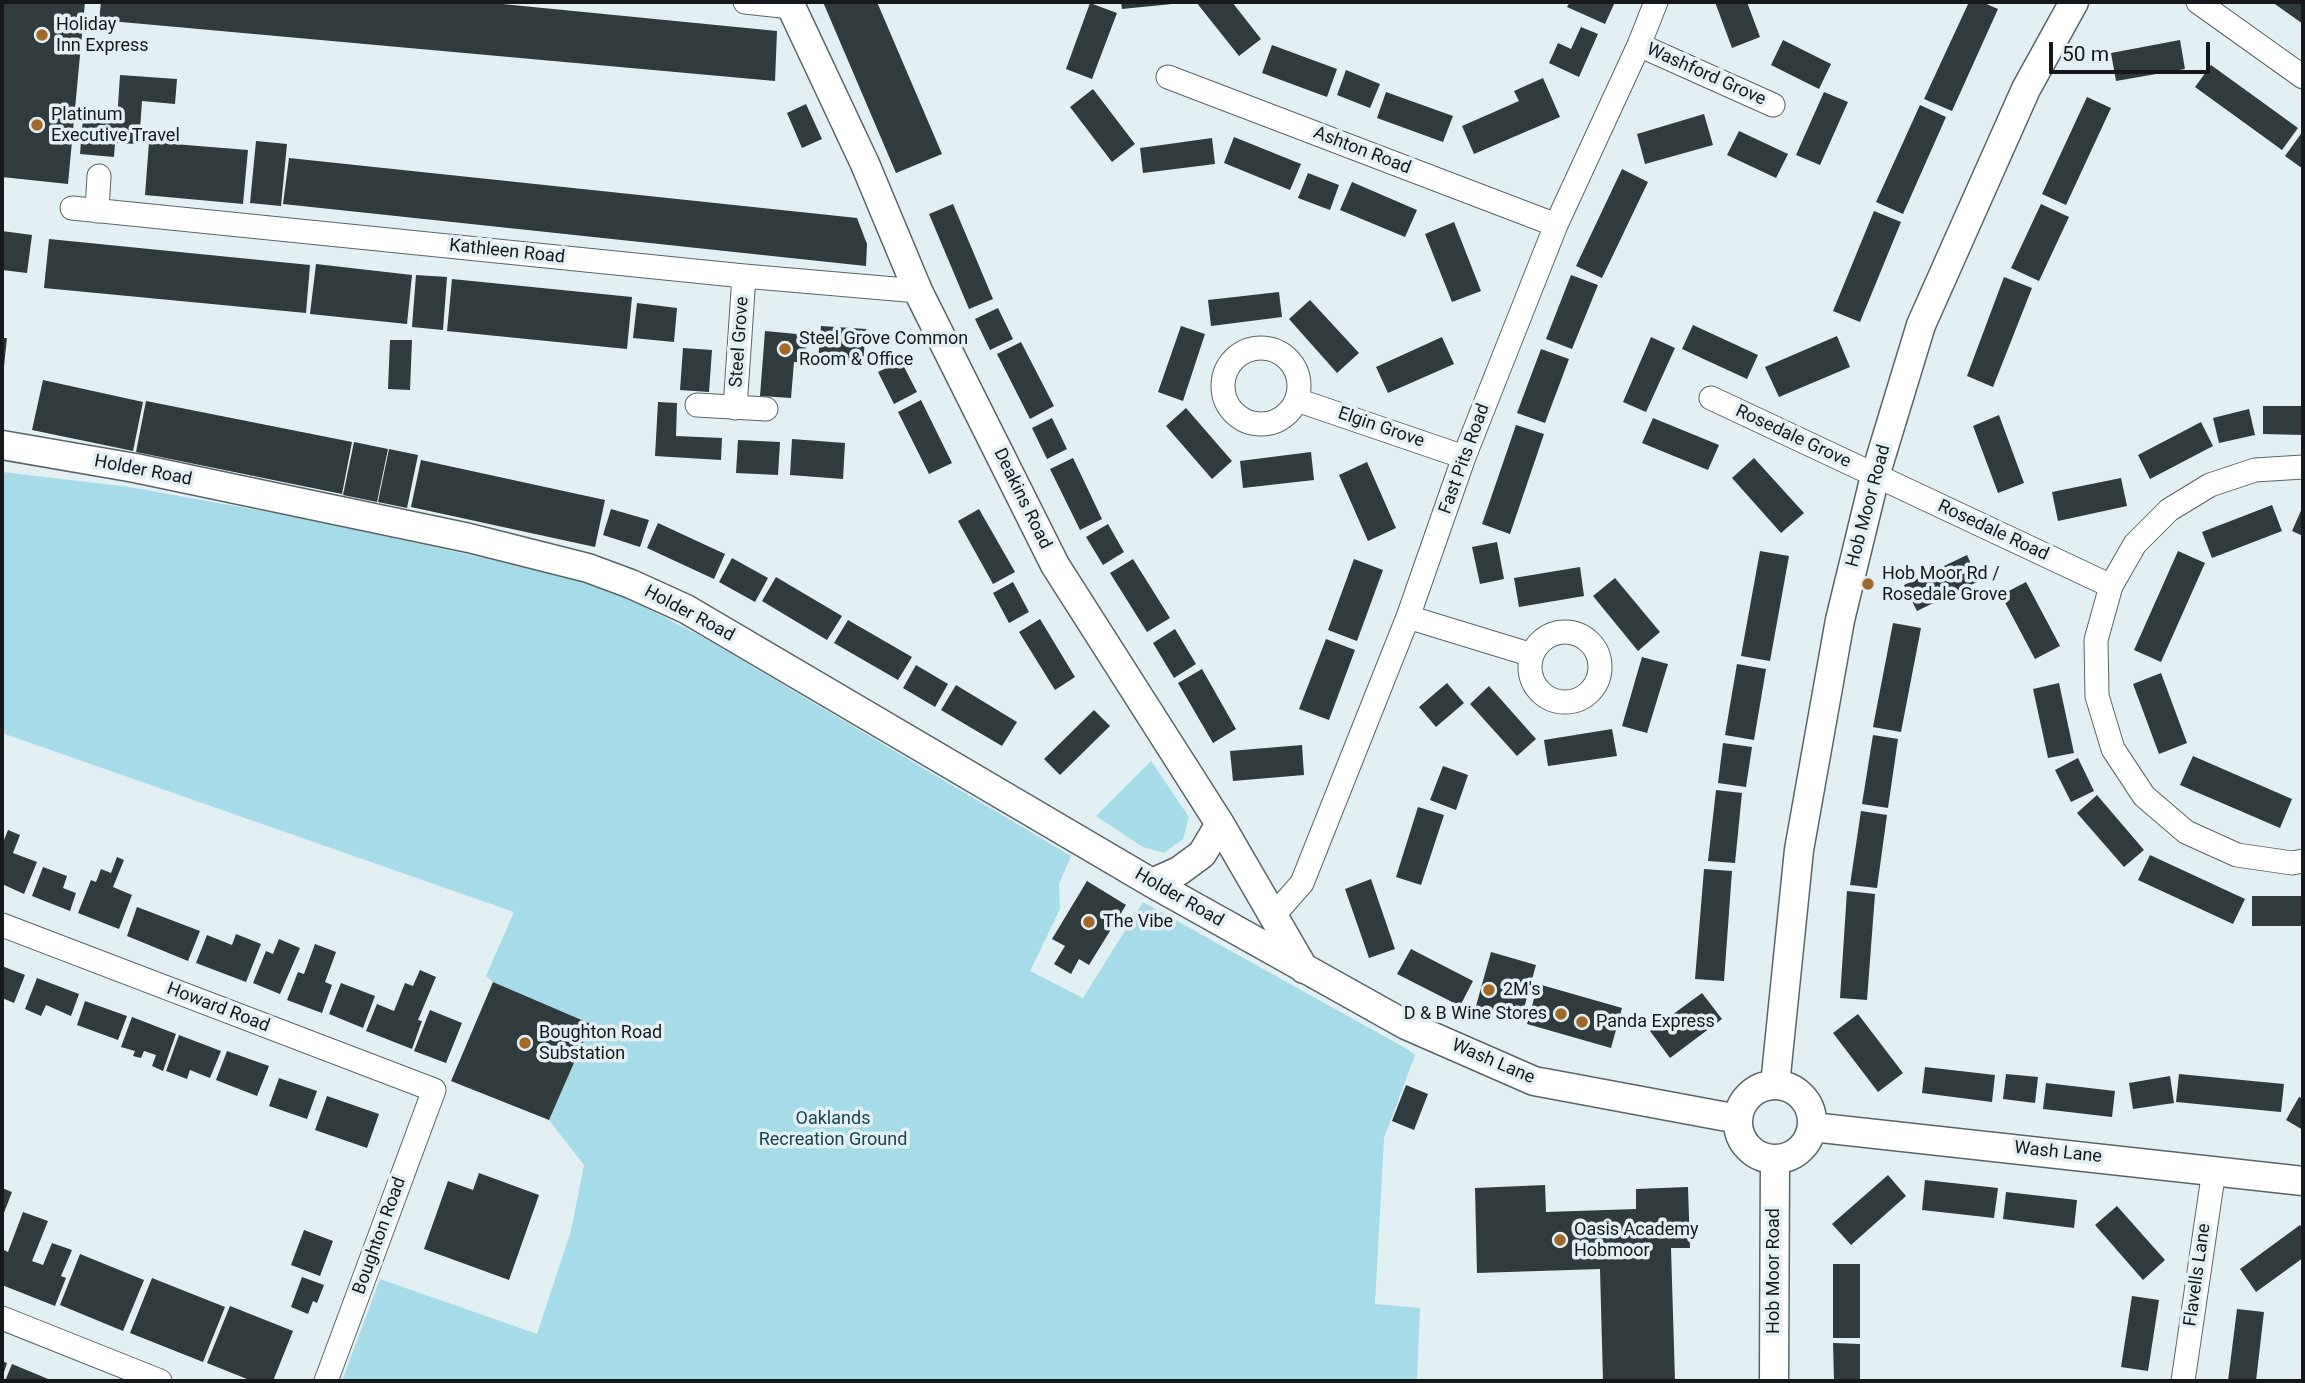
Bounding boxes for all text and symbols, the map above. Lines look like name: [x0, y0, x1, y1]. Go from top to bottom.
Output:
place label: Holiday Inn Express: [56, 14, 149, 56]
marker: Holiday Inn Express: [34, 27, 50, 43]
scale bar: [2053, 28, 2214, 72]
street label: Washford Grove: [1643, 39, 1769, 111]
text: 50 m: [2062, 42, 2109, 66]
place label: Platinum Executive Travel: [51, 104, 180, 146]
marker: Platinum Executive Travel: [29, 117, 45, 133]
street label: Ashton Road: [1310, 123, 1414, 179]
street label: Kathleen Road: [448, 235, 566, 269]
street label: Steel Grove: [726, 296, 754, 388]
place label: Steel Grove Common Room & Office: [799, 328, 968, 370]
marker: Steel Grove Common Room & Office: [777, 341, 793, 357]
street label: Fast Pits Road: [1435, 401, 1495, 517]
street label: Rosedale Grove: [1732, 401, 1854, 473]
street label: Elgin Grove: [1335, 403, 1427, 453]
street label: Hob Moor Road: [1842, 442, 1896, 570]
street label: Deakins Road: [988, 445, 1056, 553]
street label: Holder Road: [92, 451, 194, 491]
street label: Rosedale Road: [1934, 496, 2052, 566]
place label: Hob Moor Rd / Rosedale Grove: [1882, 563, 2007, 606]
marker: Hob Moor Rd / Rosedale Grove: [1860, 576, 1876, 592]
street label: Holder Road: [640, 581, 738, 647]
street label: Holder Road: [1131, 864, 1227, 932]
place label: The Vibe: [1103, 911, 1173, 933]
marker: The Vibe: [1081, 914, 1097, 930]
street label: Howard Road: [164, 979, 272, 1037]
place label: 2M's: [1503, 979, 1541, 1001]
marker: 2M's: [1481, 982, 1497, 998]
place label: D & B Wine Stores: [1404, 1003, 1547, 1025]
marker: D & B Wine Stores: [1553, 1006, 1569, 1022]
place label: Panda Express: [1596, 1011, 1715, 1033]
marker: Panda Express: [1574, 1014, 1590, 1030]
place label: Boughton Road Substation: [539, 1022, 662, 1064]
marker: Boughton Road Substation: [517, 1035, 533, 1051]
street label: Wash Lane: [1448, 1035, 1538, 1089]
park label: Oaklands Recreation Ground: [759, 1108, 907, 1150]
street label: Wash Lane: [2013, 1138, 2103, 1168]
street label: Boughton Road: [349, 1174, 411, 1298]
street label: Hob Moor Road: [1763, 1208, 1785, 1334]
place label: Oasis Academy Hobmoor: [1574, 1219, 1699, 1262]
street label: Flavells Lane: [2180, 1222, 2216, 1328]
marker: Oasis Academy Hobmoor: [1552, 1232, 1568, 1248]

